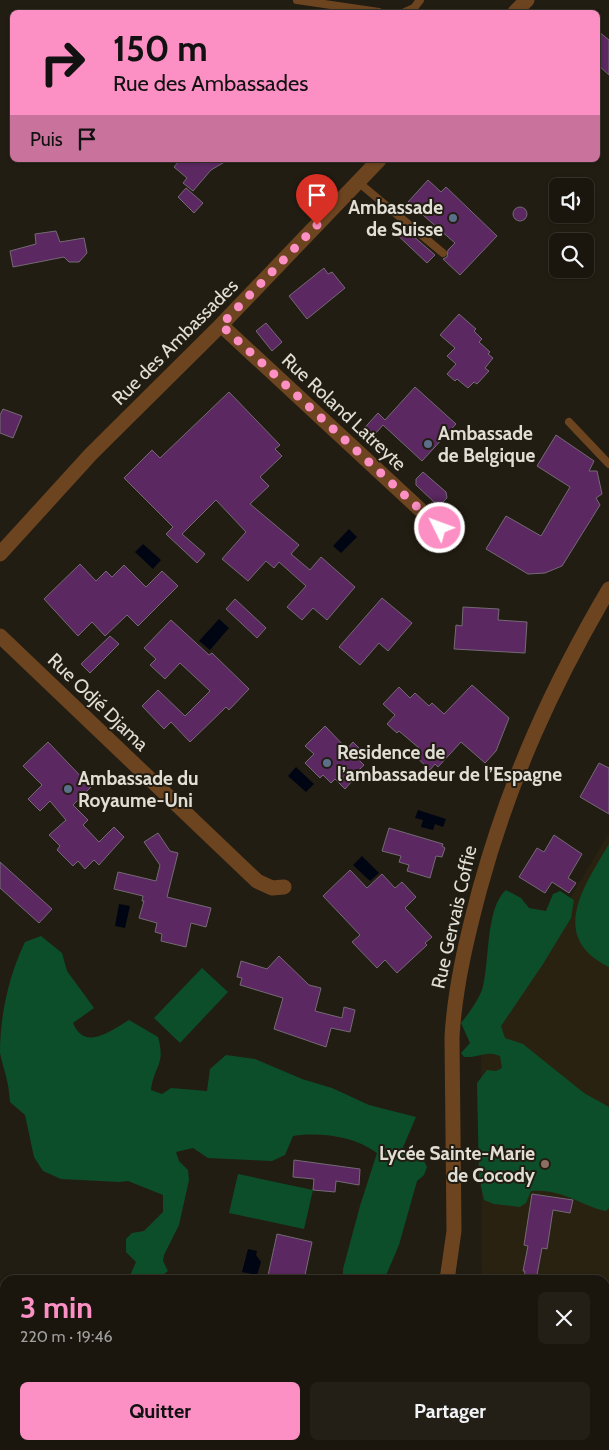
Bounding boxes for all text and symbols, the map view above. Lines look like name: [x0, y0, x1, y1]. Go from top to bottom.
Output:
text: 150 m: [113, 27, 208, 70]
icon: right: [30, 30, 95, 95]
text: Rue des Ambassades: [113, 70, 308, 97]
icon: arrive: [73, 125, 101, 153]
text: Puis: [30, 128, 63, 151]
pin: [296, 174, 338, 225]
map controls: [549, 178, 594, 278]
button: sound: [549, 178, 594, 223]
icon: arrive: [303, 181, 331, 209]
place label: Ambassade de Suisse: [348, 196, 443, 241]
marker: Ambassade de Suisse: [447, 212, 459, 224]
button: search: [549, 233, 594, 278]
street label: Rue des Ambassades: [107, 274, 243, 410]
street label: Rue Roland Latreyte: [277, 348, 411, 476]
place label: Ambassade de Belgique: [438, 422, 535, 467]
marker: Ambassade de Belgique: [422, 438, 434, 450]
position arrow: [413, 501, 465, 553]
street label: Rue Odjé Djama: [43, 648, 153, 756]
place label: Residence de l’ambassadeur de l’Espagne: [337, 741, 562, 786]
marker: Residence de l’ambassadeur de l’Espagne: [321, 757, 333, 769]
place label: Ambassade du Royaume-Uni: [78, 767, 198, 812]
marker: Ambassade du Royaume-Uni: [62, 783, 74, 795]
street label: Rue Gervais Coffie: [426, 843, 482, 991]
place label: Lycée Sainte-Marie de Cocody: [379, 1142, 536, 1187]
marker: Lycée Sainte-Marie de Cocody: [539, 1158, 551, 1170]
text: 3 min: [20, 1289, 93, 1326]
button: close: [538, 1292, 590, 1344]
text: 220 m · 19:46: [20, 1327, 113, 1346]
button: Quitter: [20, 1382, 300, 1440]
button: Partager: [310, 1382, 590, 1440]

